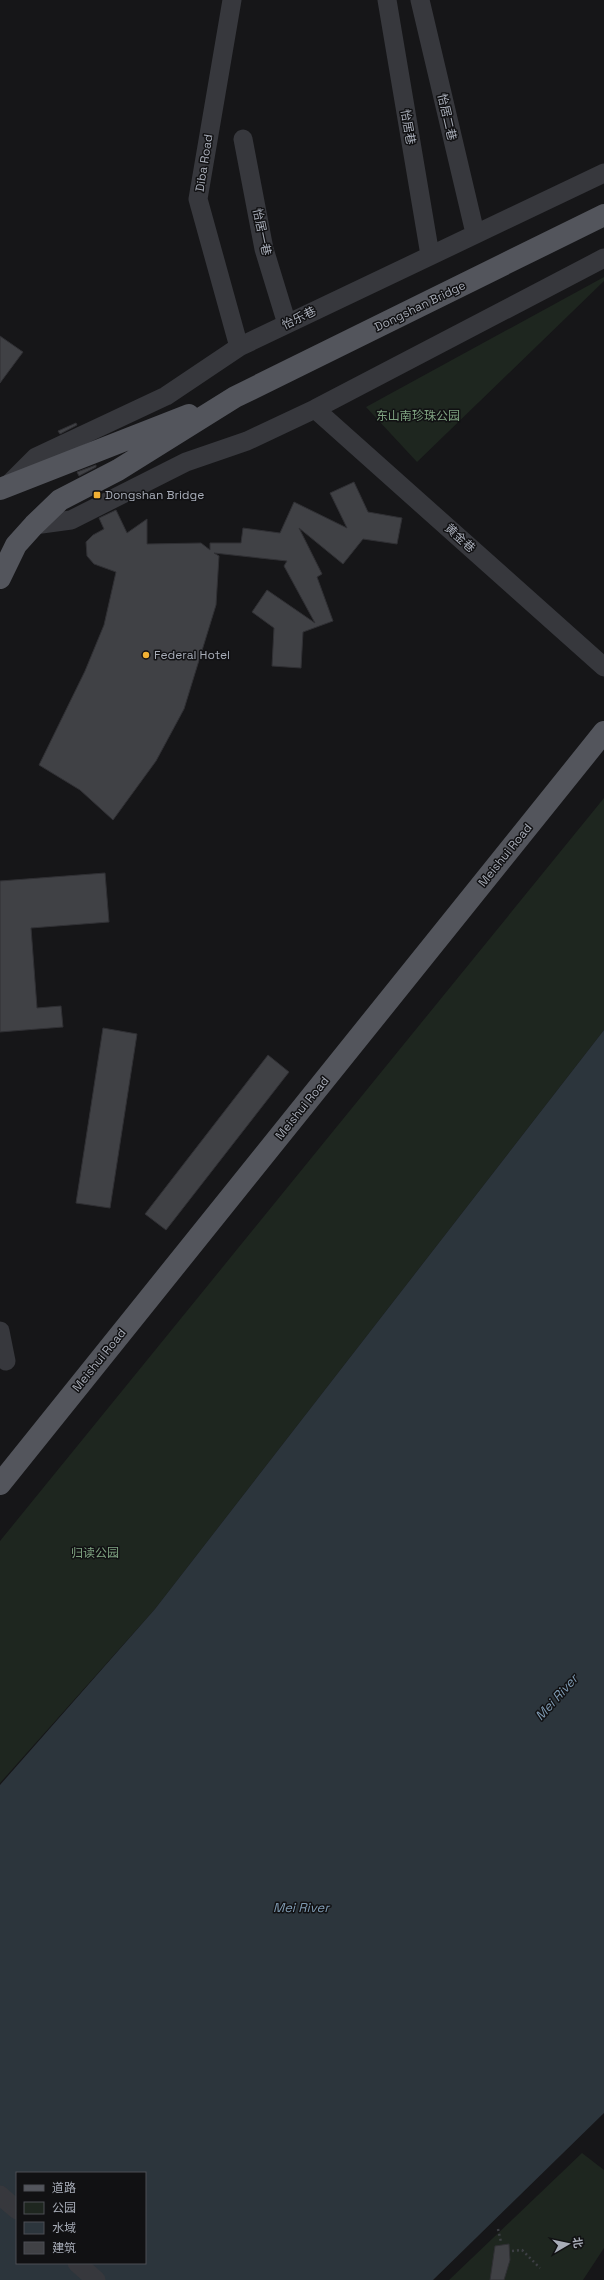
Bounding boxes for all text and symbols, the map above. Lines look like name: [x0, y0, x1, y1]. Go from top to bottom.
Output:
street label: 怡居二巷: [434, 92, 460, 142]
street label: 怡居巷: [397, 108, 419, 146]
street label: Diba Road: [192, 133, 216, 193]
street label: 怡居一巷: [249, 207, 275, 257]
street label: Dongshan Bridge: [372, 277, 468, 335]
street label: 怡乐巷: [279, 303, 319, 333]
park label: 东山南珍珠公园: [376, 408, 460, 424]
place label: Dongshan Bridge: [105, 487, 204, 503]
marker: Dongshan Bridge: [92, 490, 102, 500]
street label: 黄金巷: [441, 520, 479, 556]
place label: Federal Hotel: [154, 647, 230, 663]
marker: Federal Hotel: [141, 650, 151, 660]
street label: Meishui Road: [475, 820, 535, 890]
street label: Meishui Road: [272, 1073, 332, 1143]
street label: Meishui Road: [69, 1325, 129, 1395]
park label: 归读公园: [71, 1545, 119, 1561]
water label: Mei River: [531, 1669, 583, 1724]
water label: Mei River: [273, 1899, 331, 1916]
legend: [16, 2172, 146, 2264]
text: 道路: [52, 2180, 76, 2196]
text: 公园: [52, 2200, 76, 2216]
text: 水域: [52, 2220, 76, 2236]
north arrow: [548, 2224, 588, 2264]
text: 北: [570, 2236, 586, 2249]
text: 建筑: [52, 2240, 76, 2256]

